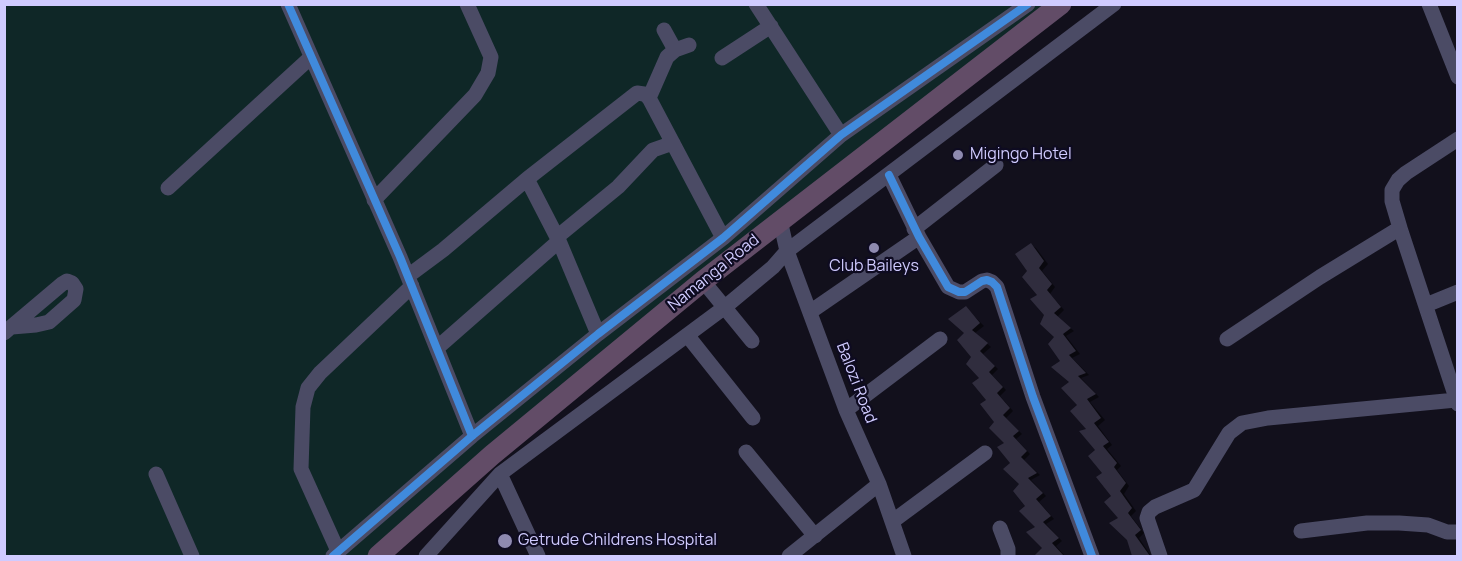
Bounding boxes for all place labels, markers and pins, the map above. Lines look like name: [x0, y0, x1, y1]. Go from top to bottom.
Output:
place label: Migingo Hotel: [970, 145, 1072, 165]
marker: Migingo Hotel: [951, 148, 965, 162]
marker: Club Baileys: [867, 241, 881, 255]
place label: Club Baileys: [829, 257, 919, 277]
place label: Getrude Childrens Hospital: [518, 531, 717, 551]
marker: Getrude Childrens Hospital: [496, 532, 514, 550]

